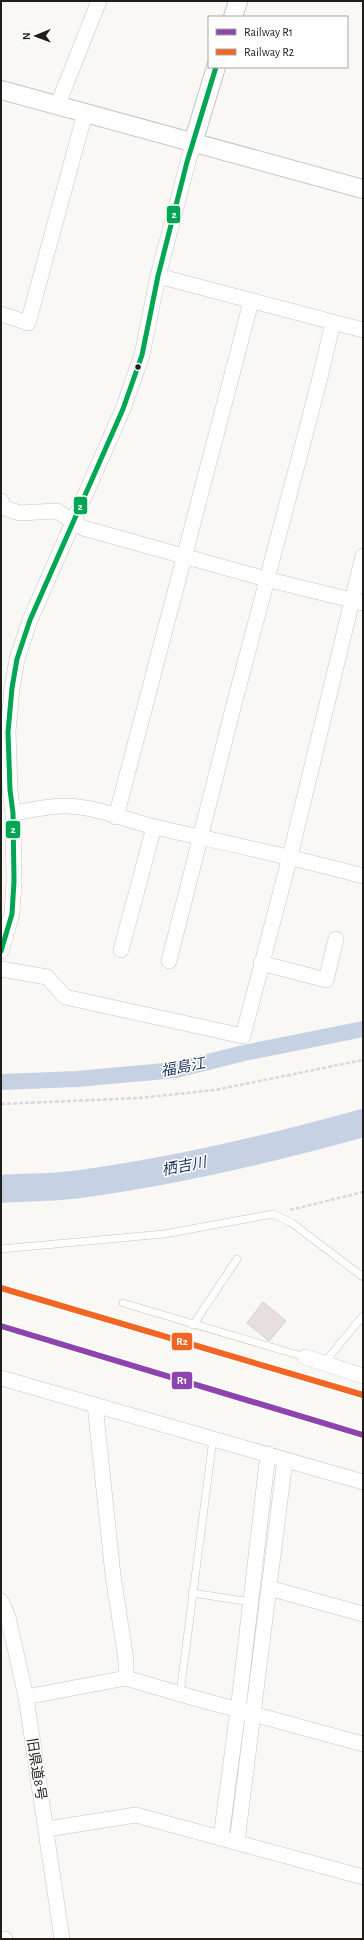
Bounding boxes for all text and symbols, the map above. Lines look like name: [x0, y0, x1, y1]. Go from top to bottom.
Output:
north arrow: [16, 16, 56, 56]
legend: [208, 16, 348, 68]
text: Railway R1: [244, 26, 293, 39]
text: N: [21, 32, 32, 40]
text: Railway R2: [244, 46, 295, 59]
line badge: 2: [166, 205, 181, 224]
text: 2: [171, 209, 177, 220]
unlabelled marker: [133, 362, 143, 372]
line badge: 2: [73, 496, 88, 515]
text: 2: [77, 501, 83, 512]
line badge: 2: [5, 820, 21, 839]
text: 2: [10, 824, 16, 835]
water label: 福島江: [159, 1054, 209, 1079]
water label: 栖吉川: [160, 1153, 210, 1178]
line badge: R2: [171, 1332, 193, 1351]
text: R2: [176, 1336, 188, 1347]
line badge: R1: [171, 1371, 193, 1390]
text: R1: [177, 1375, 187, 1386]
street label: 旧県道8号: [24, 1737, 49, 1801]

